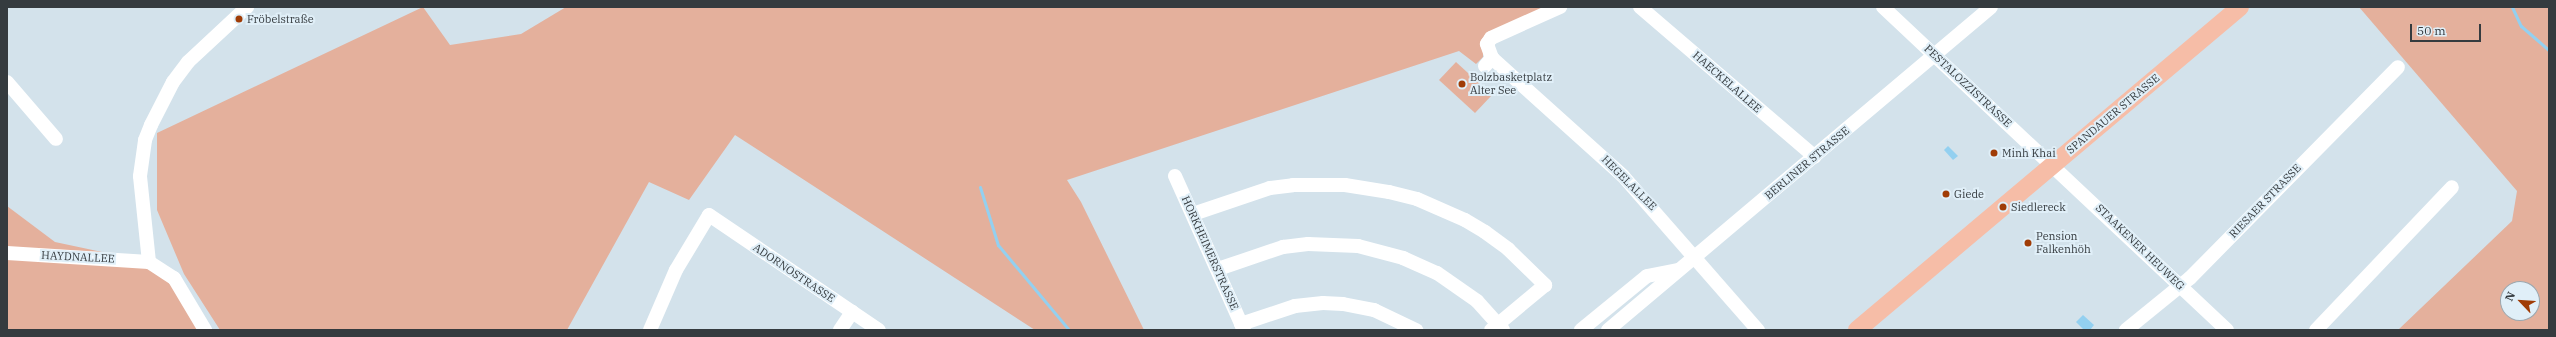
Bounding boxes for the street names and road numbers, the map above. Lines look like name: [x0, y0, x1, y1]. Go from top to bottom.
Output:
street label: PESTALOZZISTRASSE: [1922, 42, 2014, 130]
street label: HAECKELALLEE: [1690, 49, 1764, 115]
street label: SPANDAUER STRASSE: [2064, 71, 2162, 157]
street label: BERLINER STRASSE: [1762, 124, 1852, 202]
street label: HEGELALLEE: [1599, 153, 1659, 213]
street label: RIESAER STRASSE: [2226, 161, 2304, 241]
street label: HORKHEIMERSTRASSE: [1179, 194, 1241, 312]
street label: STAAKENER HEUWEG: [2093, 201, 2187, 293]
street label: ADORNOSTRASSE: [751, 241, 837, 305]
street label: HAYDNALLEE: [41, 248, 115, 266]

